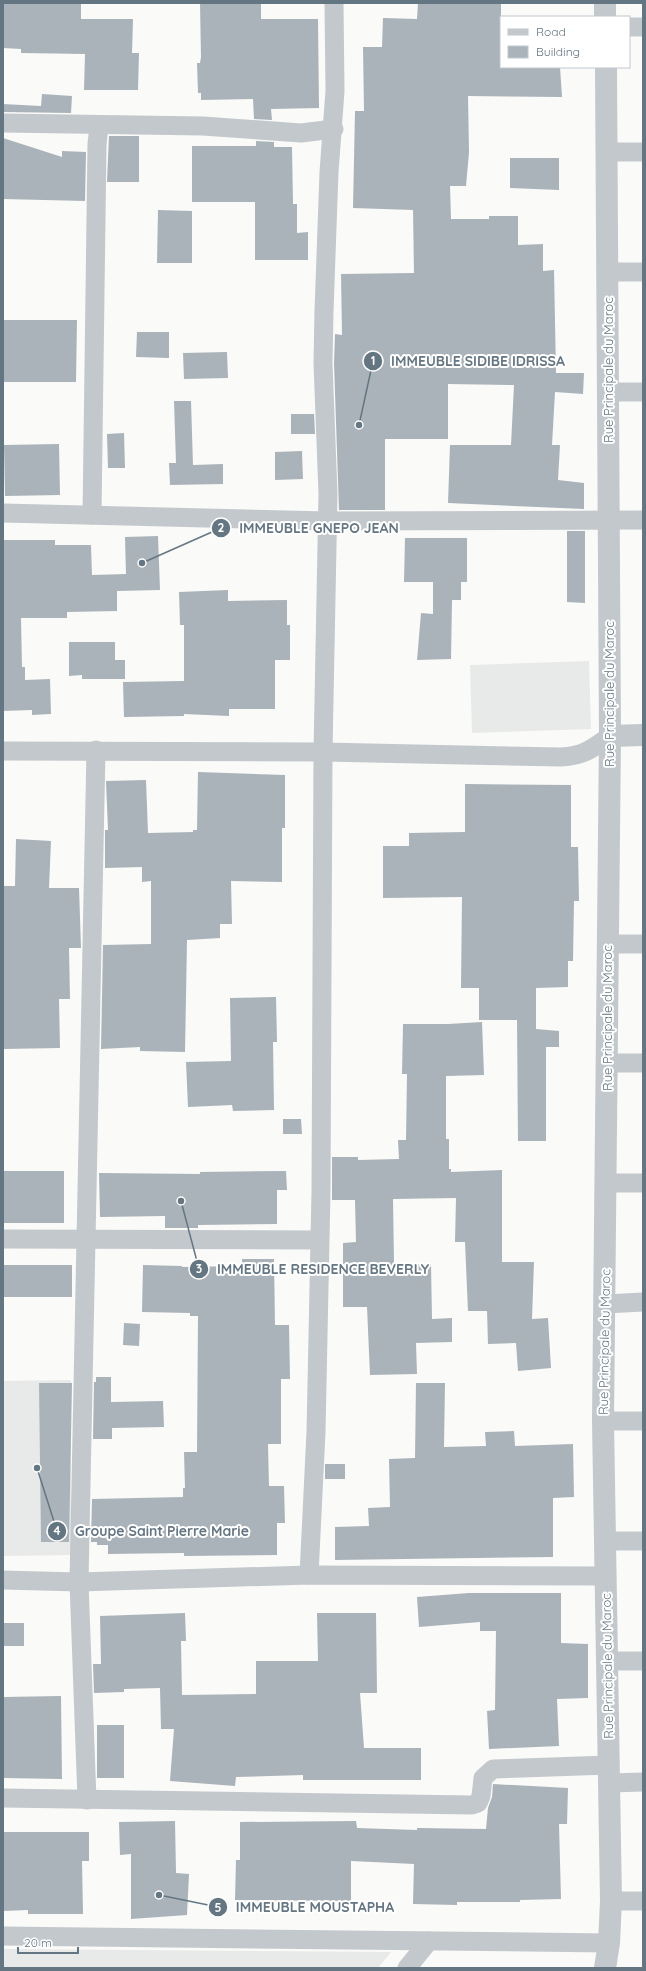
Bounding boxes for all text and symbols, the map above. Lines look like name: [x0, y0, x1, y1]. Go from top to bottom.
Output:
legend: [500, 16, 630, 68]
text: Road: [536, 24, 566, 39]
text: Building: [536, 44, 580, 59]
street label: Rue Principale du Maroc: [600, 297, 616, 443]
callout: IMMEUBLE SIDIBE IDRISSA: [363, 348, 573, 374]
text: IMMEUBLE SIDIBE IDRISSA: [391, 352, 565, 370]
text: 1: [371, 353, 375, 368]
callout: IMMEUBLE GNEPO JEAN: [211, 515, 406, 541]
text: IMMEUBLE GNEPO JEAN: [239, 519, 399, 537]
text: 2: [218, 520, 225, 535]
street label: Rue Principale du Maroc: [601, 621, 617, 767]
street label: Rue Principale du Maroc: [599, 945, 615, 1091]
callout: IMMEUBLE RESIDENCE BEVERLY: [189, 1256, 437, 1282]
text: IMMEUBLE RESIDENCE BEVERLY: [217, 1260, 430, 1278]
text: 3: [196, 1261, 202, 1276]
street label: Rue Principale du Maroc: [595, 1269, 613, 1415]
callout: Groupe Saint Pierre Marie: [47, 1518, 257, 1544]
text: Groupe Saint Pierre Marie: [75, 1522, 249, 1540]
text: 4: [53, 1523, 61, 1538]
street label: Rue Principale du Maroc: [598, 1593, 616, 1739]
callout: IMMEUBLE MOUSTAPHA: [208, 1894, 402, 1920]
text: IMMEUBLE MOUSTAPHA: [236, 1898, 394, 1916]
text: 5: [215, 1900, 222, 1915]
scale bar: [18, 1929, 78, 1955]
text: 20 m: [24, 1935, 52, 1950]

